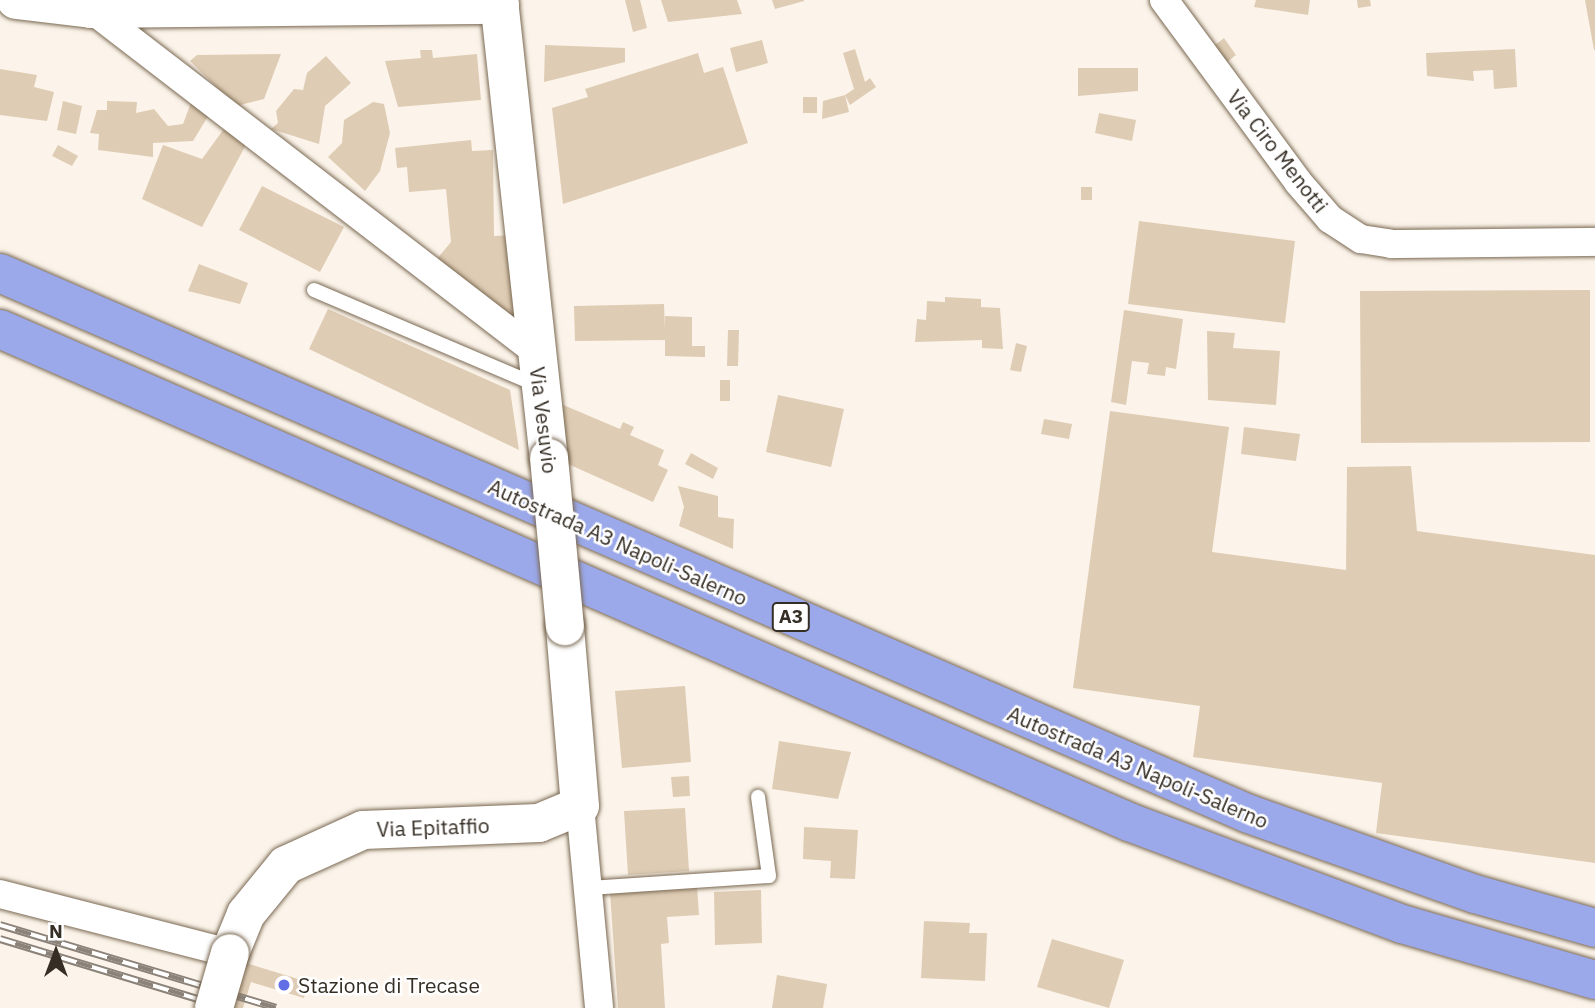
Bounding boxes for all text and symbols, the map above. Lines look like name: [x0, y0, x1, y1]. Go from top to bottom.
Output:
street label: Via Ciro Menotti: [1222, 85, 1334, 217]
street label: Via Vesuvio: [525, 365, 563, 475]
street label: Autostrada A3 Napoli-Salerno: [484, 473, 752, 611]
road number: A3: [772, 602, 810, 632]
street label: Autostrada A3 Napoli-Salerno: [1004, 700, 1272, 834]
street label: Via Epitaffio: [376, 812, 490, 842]
north arrow: [21, 917, 91, 987]
text: N: [49, 919, 63, 943]
place label: Stazione di Trecase: [298, 972, 480, 998]
marker: Stazione di Trecase: [276, 977, 292, 993]

